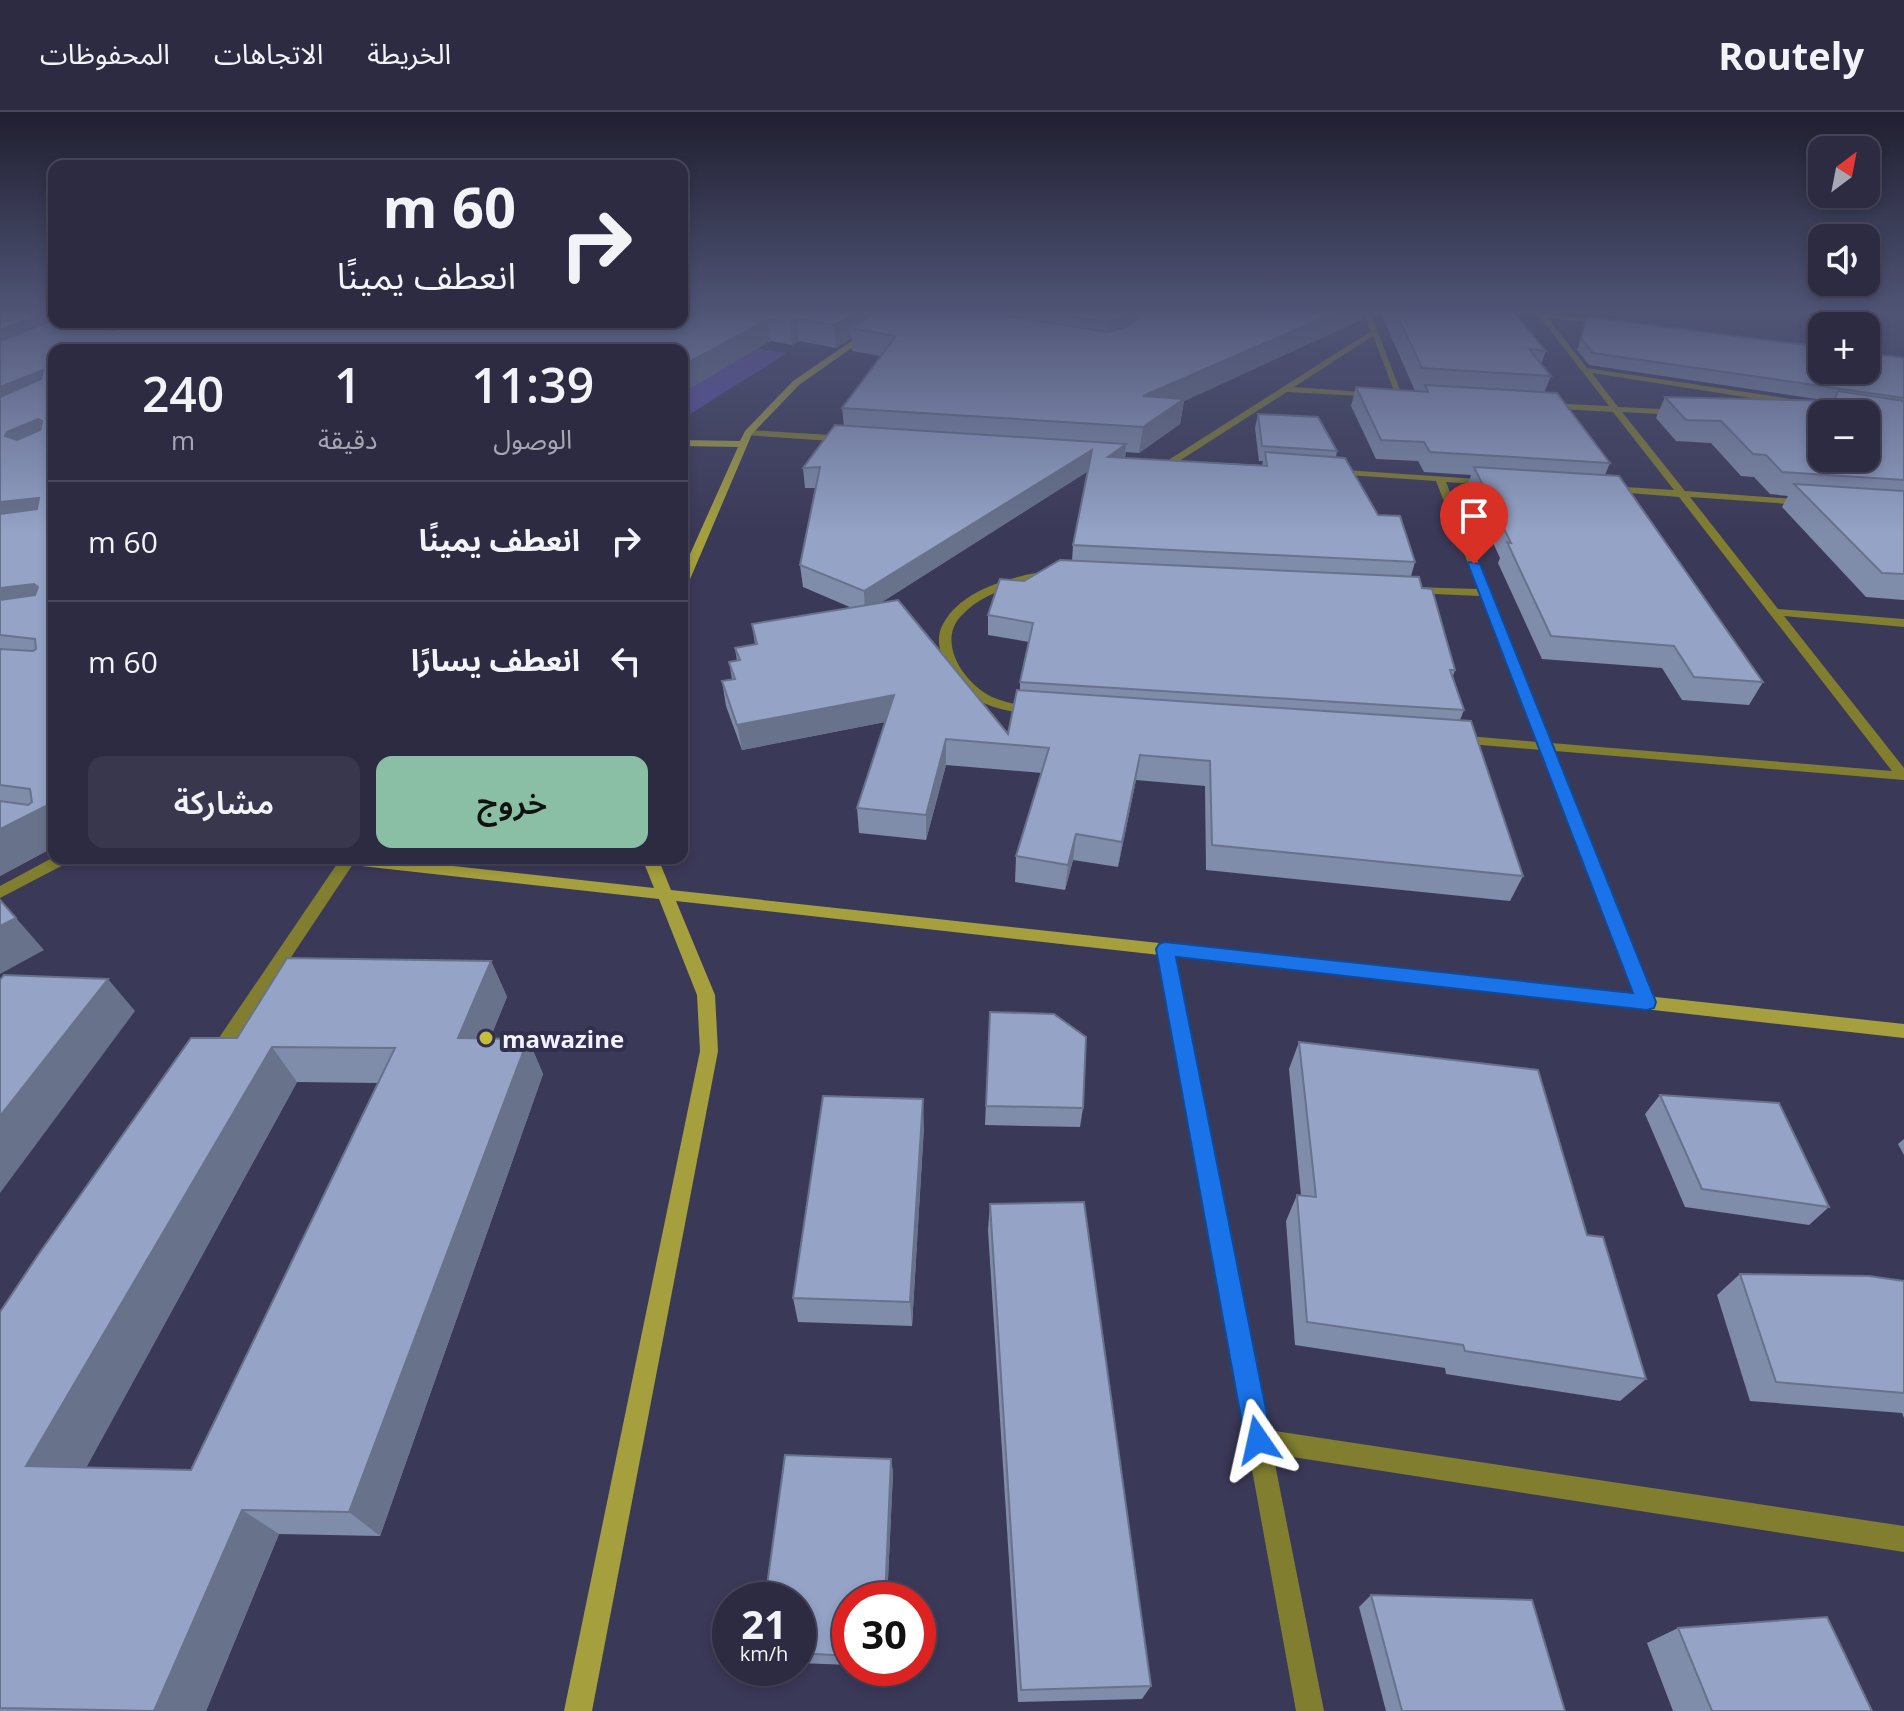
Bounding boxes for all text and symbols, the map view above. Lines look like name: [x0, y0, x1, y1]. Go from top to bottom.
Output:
text: Routely: [1718, 29, 1864, 81]
text: المحفوظات: [40, 34, 170, 72]
text: الاتجاهات: [214, 34, 323, 72]
text: الخريطة: [367, 34, 451, 72]
north arrow: [1808, 136, 1880, 208]
map controls: [1808, 136, 1880, 472]
text: 60 m: [382, 168, 516, 244]
icon: right: [544, 192, 648, 296]
button: sound: [1808, 224, 1880, 296]
text: انعطف يمينًا: [337, 251, 516, 300]
button: +: [1808, 312, 1880, 384]
text: 1: [334, 352, 361, 417]
text: 11:39: [471, 352, 594, 417]
text: 240: [142, 361, 224, 426]
button: −: [1808, 400, 1880, 472]
text: دقيقة: [318, 421, 377, 457]
text: الوصول: [493, 421, 572, 457]
text: m: [171, 422, 195, 458]
pin: [1440, 482, 1508, 564]
icon: arrive: [1452, 494, 1496, 538]
text: انعطف يمينًا: [419, 519, 580, 560]
icon: right: [604, 519, 648, 563]
text: 60 m: [88, 521, 158, 562]
text: انعطف يسارًا: [411, 639, 580, 680]
icon: left: [604, 639, 648, 683]
text: 60 m: [88, 641, 158, 682]
button: مشاركة: [88, 756, 360, 848]
button: خروج: [376, 756, 648, 848]
place label: mawazine: [502, 1022, 624, 1055]
marker: mawazine: [477, 1029, 495, 1047]
position arrow: [1216, 1398, 1300, 1482]
speed limit sign: 30: [832, 1582, 936, 1686]
text: 21: [741, 1596, 787, 1651]
text: km/h: [740, 1640, 788, 1667]

